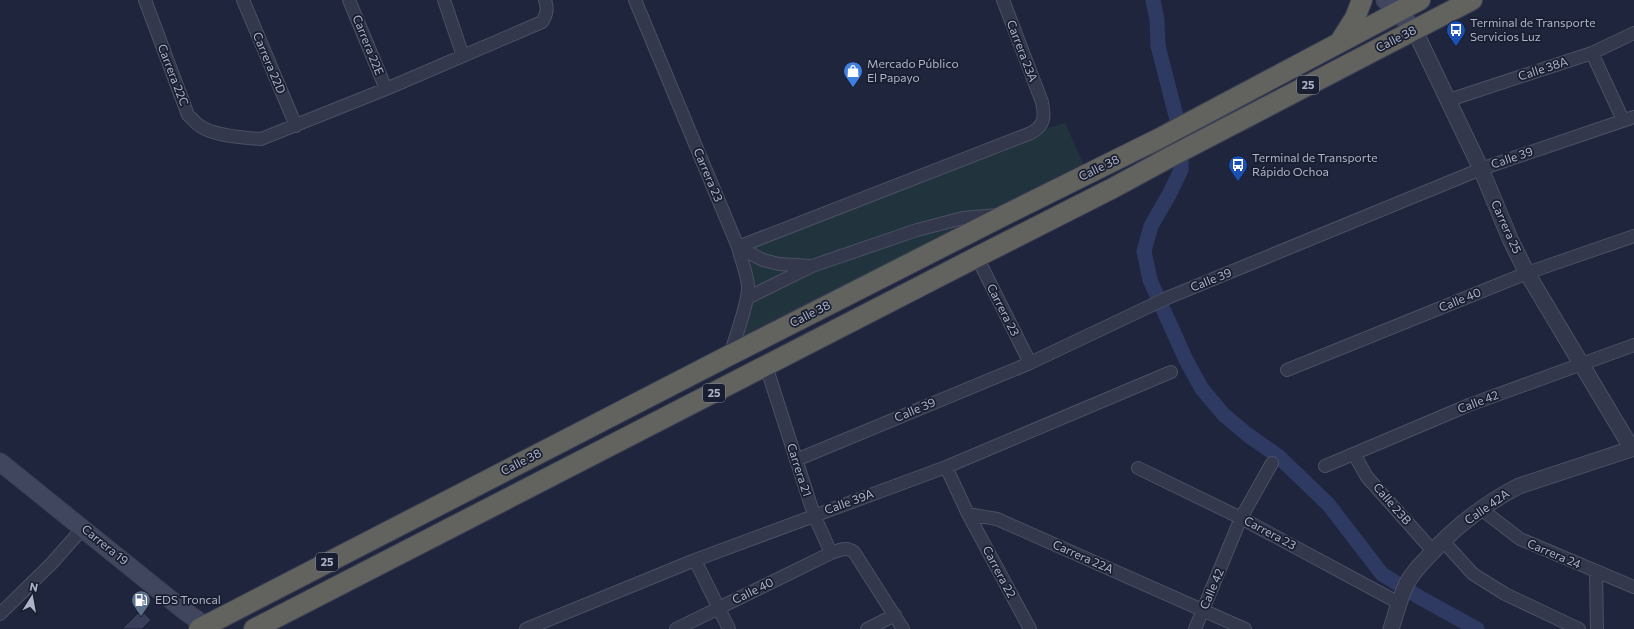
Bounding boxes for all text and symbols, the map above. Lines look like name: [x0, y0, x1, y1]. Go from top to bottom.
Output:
street label: Carrera 22E: [350, 12, 387, 77]
place label: Terminal de Transporte Servicios Luz: [1470, 15, 1596, 43]
street label: Carrera 23A: [1005, 18, 1041, 83]
bus stop icon: Terminal de Transporte Servicios Luz: [1445, 19, 1467, 47]
street label: Calle 38: [1373, 22, 1418, 54]
street label: Carrera 22D: [251, 30, 289, 96]
street label: Carrera 22C: [156, 42, 192, 107]
street label: Calle 38A: [1516, 53, 1569, 83]
place label: Mercado Público El Papayo: [867, 56, 959, 84]
shop icon: Mercado Público El Papayo: [842, 60, 864, 88]
road number: 25: [1297, 76, 1319, 94]
street label: Calle 39: [1489, 143, 1534, 171]
street label: Carrera 23: [691, 146, 727, 204]
place label: Terminal de Transporte Rápido Ochoa: [1252, 150, 1378, 178]
street label: Calle 38: [1076, 151, 1121, 183]
bus stop icon: Terminal de Transporte Rápido Ochoa: [1227, 154, 1249, 182]
street label: Carrera 25: [1489, 198, 1525, 256]
street label: Calle 39: [1188, 264, 1233, 294]
street label: Carrera 23: [985, 281, 1023, 338]
street label: Calle 40: [1436, 284, 1483, 314]
street label: Calle 38: [787, 297, 832, 329]
road number: 25: [703, 384, 725, 402]
street label: Calle 42: [1455, 387, 1500, 415]
street label: Calle 39: [892, 394, 937, 424]
street label: Carrera 21: [785, 441, 815, 498]
street label: Calle 38: [498, 445, 543, 477]
street label: Calle 23B: [1371, 480, 1415, 527]
street label: Calle 39A: [822, 486, 875, 516]
street label: Calle 42A: [1461, 486, 1511, 527]
street label: Carrera 23: [1242, 513, 1299, 552]
street label: Carrera 19: [80, 521, 132, 567]
street label: Carrera 24: [1525, 535, 1583, 571]
street label: Carrera 22A: [1051, 536, 1116, 576]
street label: Carrera 22: [980, 543, 1020, 600]
road number: 25: [316, 553, 338, 571]
street label: Calle 42: [1196, 566, 1226, 611]
street label: Calle 40: [730, 574, 776, 606]
north arrow: [12, 577, 52, 617]
text: N: [29, 580, 39, 594]
fuel station icon: EDS Troncal: [130, 589, 152, 617]
place label: EDS Troncal: [155, 592, 221, 606]

